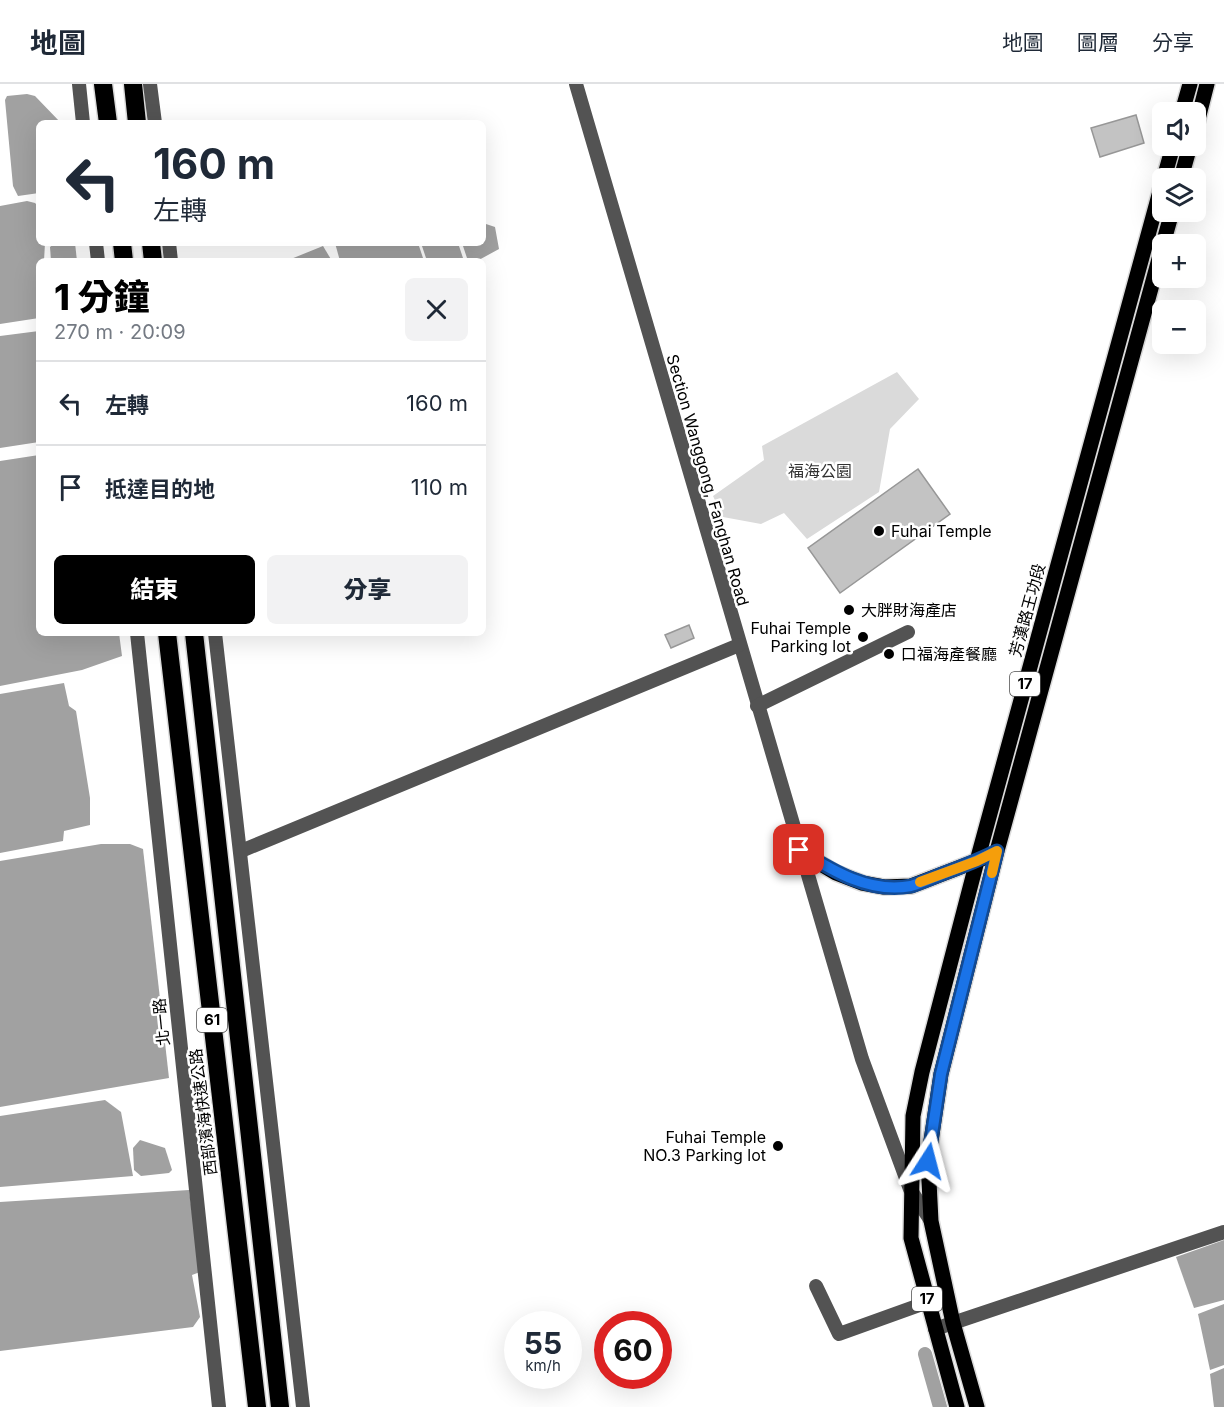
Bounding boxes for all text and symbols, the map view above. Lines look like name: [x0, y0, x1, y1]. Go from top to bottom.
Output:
text: 地圖: [30, 26, 86, 60]
text: 地圖: [1002, 30, 1044, 55]
text: 圖層: [1077, 30, 1119, 55]
text: 分享: [1152, 30, 1194, 55]
map controls: [1152, 102, 1206, 354]
button: sound: [1152, 102, 1206, 156]
text: 160 m: [153, 138, 275, 189]
icon: left: [54, 144, 132, 222]
button: layers: [1152, 168, 1206, 222]
text: 左轉: [153, 194, 207, 227]
button: +: [1152, 234, 1206, 288]
text: 1 分鐘: [54, 275, 150, 319]
button: close: [405, 278, 468, 341]
button: −: [1152, 300, 1206, 354]
text: 270 m · 20:09: [54, 320, 186, 344]
street label: Section Wanggong, Fanghan Road: [662, 352, 754, 608]
icon: left: [54, 387, 87, 420]
text: 160 m: [406, 390, 468, 416]
text: 左轉: [105, 392, 149, 418]
park label: 福海公園: [788, 461, 852, 481]
icon: arrive: [54, 471, 87, 504]
text: 110 m: [411, 474, 468, 500]
text: 抵達目的地: [105, 476, 215, 502]
place label: Fuhai Temple: [891, 521, 992, 541]
marker: Fuhai Temple: [872, 524, 886, 538]
button: 結束: [54, 555, 255, 624]
button: 分享: [267, 555, 468, 624]
street label: 芳漢路王功段: [1005, 561, 1049, 659]
place label: 大胖財海產店: [861, 600, 957, 620]
marker: 大胖財海產店: [842, 603, 856, 617]
place label: Fuhai Temple Parking lot: [750, 618, 851, 656]
marker: Fuhai Temple Parking lot: [856, 630, 870, 644]
place label: 口福海產餐廳: [901, 644, 997, 664]
marker: 口福海產餐廳: [882, 647, 896, 661]
road number: 17: [1010, 672, 1040, 696]
pin: [773, 824, 824, 875]
icon: arrive: [782, 833, 815, 866]
street label: 北一路: [149, 997, 173, 1047]
road number: 61: [197, 1008, 227, 1032]
street label: 西部濱海快速公路: [185, 1047, 221, 1177]
place label: Fuhai Temple NO.3 Parking lot: [643, 1127, 766, 1165]
position arrow: [896, 1129, 960, 1193]
marker: Fuhai Temple NO.3 Parking lot: [771, 1139, 785, 1153]
road number: 17: [912, 1287, 942, 1311]
speed limit sign: 60: [594, 1311, 672, 1389]
text: 55: [524, 1325, 562, 1361]
text: km/h: [525, 1356, 561, 1375]

